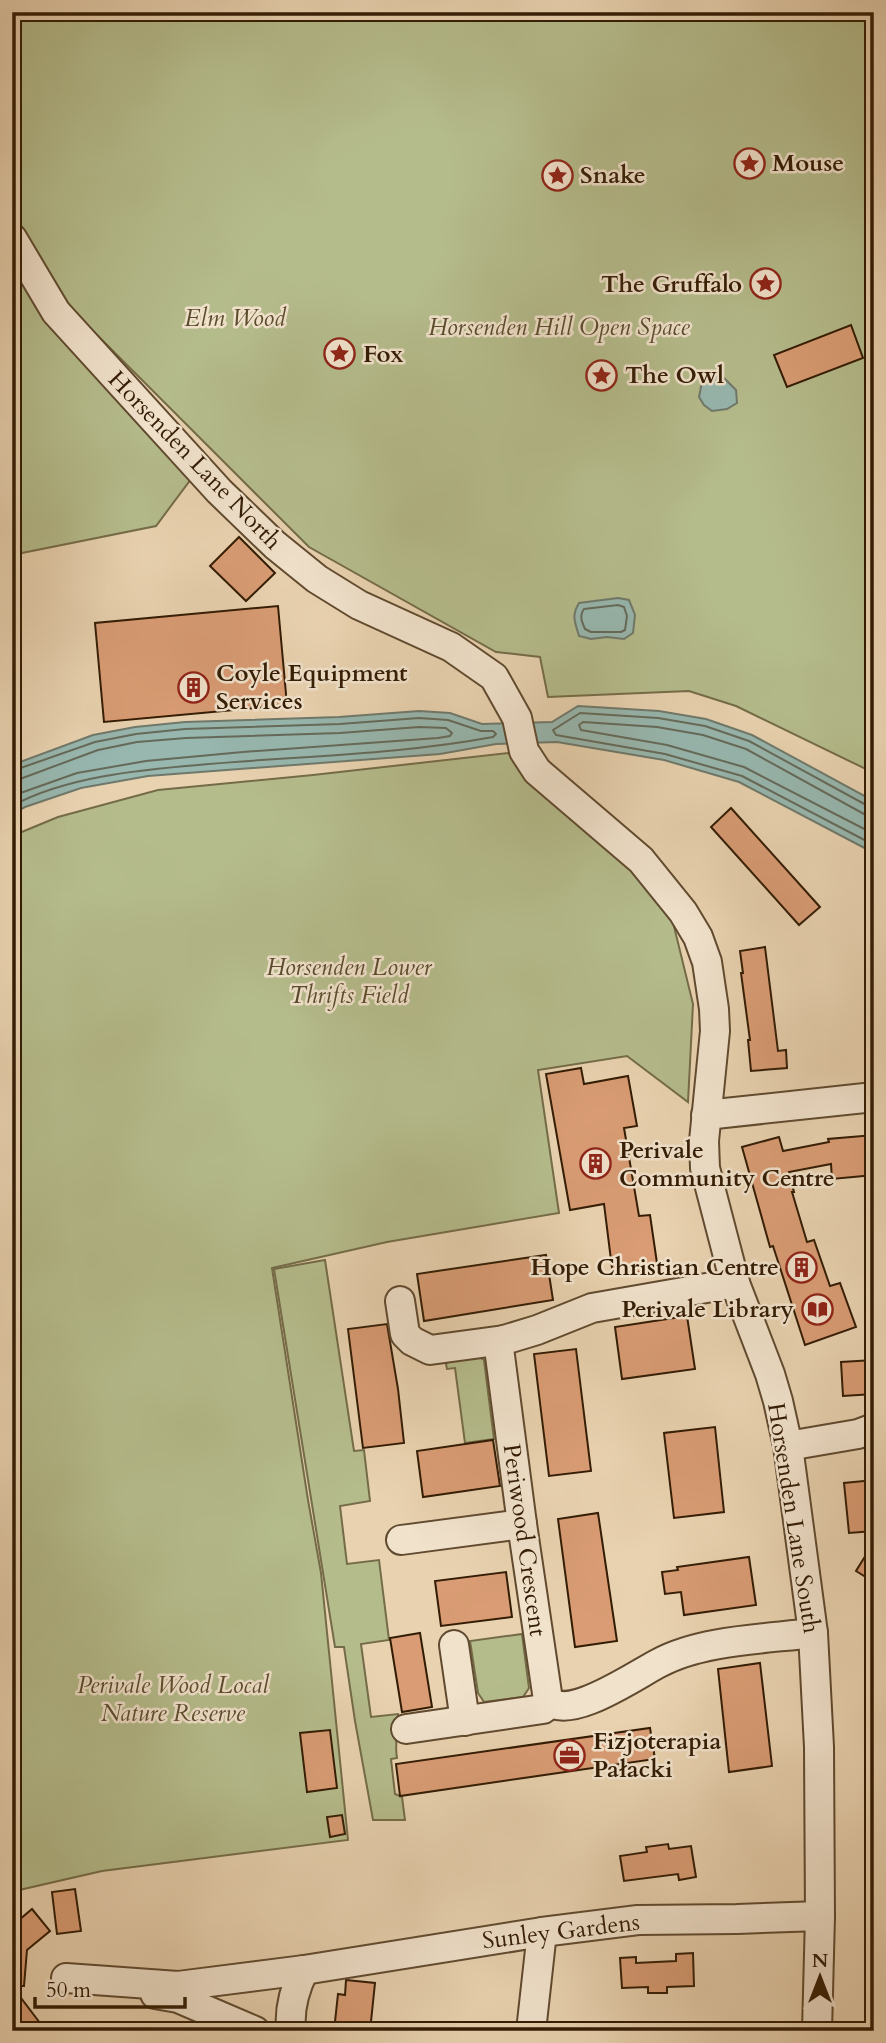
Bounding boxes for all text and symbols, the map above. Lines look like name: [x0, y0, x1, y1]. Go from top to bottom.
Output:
place icon: Mouse: [732, 146, 766, 180]
place label: Mouse: [772, 147, 844, 180]
place icon: Snake: [540, 158, 574, 192]
place label: Snake: [580, 159, 646, 192]
place icon: The Gruffalo: [748, 267, 782, 301]
place label: The Gruffalo: [601, 268, 742, 301]
park label: Elm Wood: [184, 302, 287, 335]
park label: Horsenden Hill Open Space: [428, 311, 690, 344]
place icon: Fox: [323, 337, 357, 371]
place label: Fox: [363, 338, 404, 371]
place icon: The Owl: [585, 358, 619, 392]
place label: The Owl: [625, 359, 724, 392]
street label: Horsenden Lane North: [100, 364, 289, 557]
place label: Coyle Equipment Services: [216, 657, 408, 718]
building icon: Coyle Equipment Services: [176, 670, 210, 704]
park label: Horsenden Lower Thrifts Field: [266, 951, 433, 1012]
place label: Perivale Community Centre: [619, 1134, 835, 1195]
building icon: Perivale Community Centre: [579, 1147, 613, 1181]
building icon: Hope Christian Centre: [785, 1250, 819, 1284]
place label: Hope Christian Centre: [530, 1251, 779, 1284]
library icon: Perivale Library: [800, 1292, 834, 1326]
place label: Perivale Library: [621, 1293, 794, 1326]
street label: Horsenden Lane South: [759, 1400, 828, 1636]
street label: Periwood Crescent: [495, 1442, 554, 1639]
park label: Perivale Wood Local Nature Reserve: [77, 1669, 270, 1730]
place label: Fizjoterapia Pałacki: [593, 1725, 721, 1786]
office icon: Fizjoterapia Pałacki: [553, 1738, 587, 1772]
street label: Sunley Gardens: [480, 1905, 642, 1958]
north arrow: [784, 1941, 854, 2011]
text: N: [812, 1948, 829, 1974]
scale bar: [35, 1966, 186, 2010]
text: 50 m: [46, 1976, 91, 2005]

